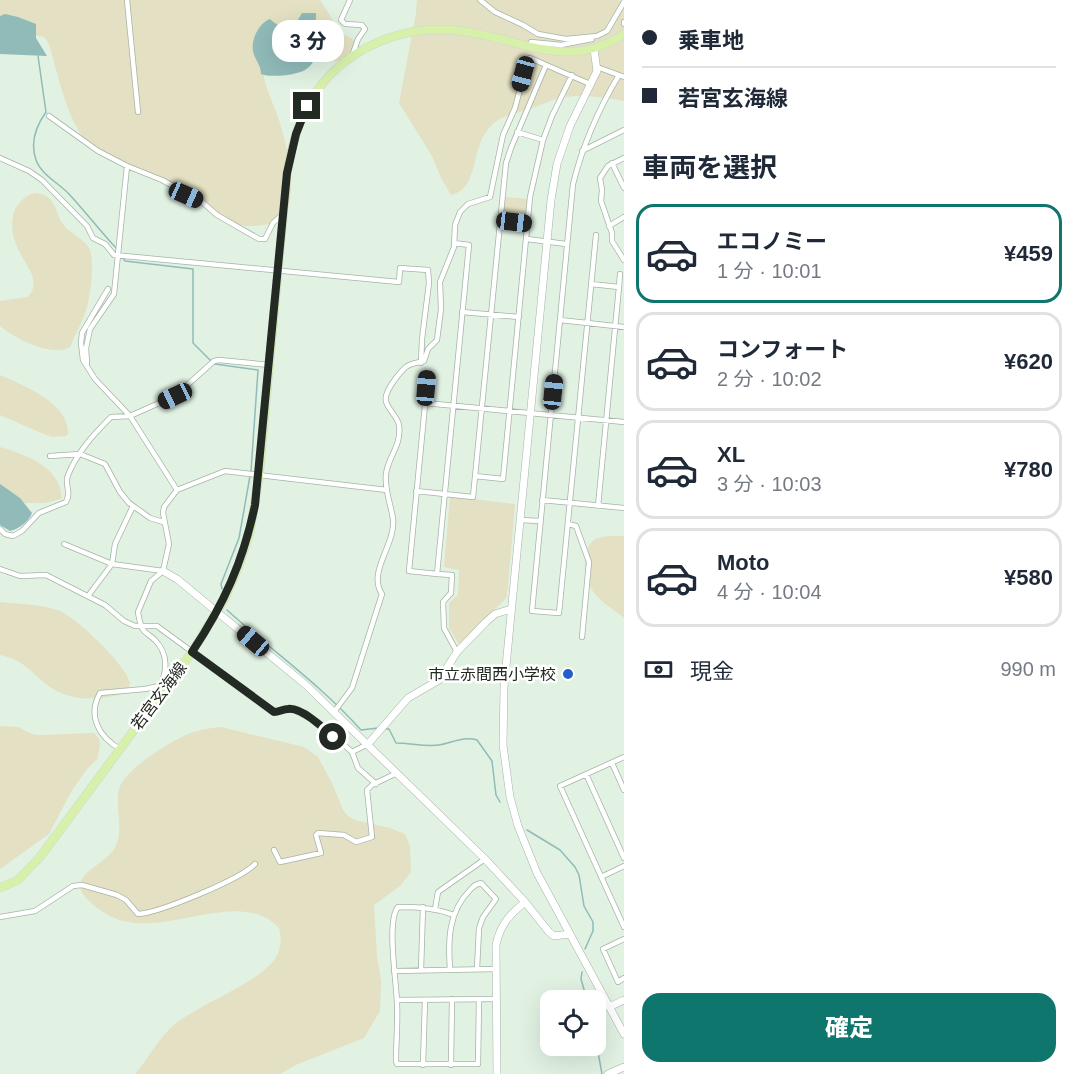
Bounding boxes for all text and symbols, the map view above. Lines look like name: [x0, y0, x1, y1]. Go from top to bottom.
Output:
callout: 3 分: [271, 19, 343, 61]
text: 乗車地: [678, 28, 744, 53]
text: 3 分: [290, 30, 326, 52]
car: [510, 54, 536, 94]
text: 若宮玄海線: [678, 86, 788, 111]
route end: [293, 92, 320, 119]
text: 車両を選択: [642, 153, 777, 183]
car: [166, 179, 206, 211]
car: [495, 211, 533, 233]
icon: car: [645, 227, 699, 281]
text: エコノミー: [717, 229, 827, 254]
text: ¥459: [1004, 241, 1053, 266]
text: 1 分 · 10:01: [717, 260, 822, 282]
icon: car: [645, 335, 699, 389]
text: コンフォート: [717, 337, 848, 362]
text: ¥620: [1004, 349, 1053, 374]
text: 2 分 · 10:02: [717, 368, 822, 390]
car: [415, 369, 437, 407]
car: [542, 373, 564, 411]
car: [155, 380, 195, 412]
text: XL: [717, 442, 745, 467]
icon: car: [645, 443, 699, 497]
text: ¥780: [1004, 457, 1053, 482]
text: 3 分 · 10:03: [717, 473, 822, 495]
text: Moto: [717, 550, 770, 575]
icon: car: [645, 551, 699, 605]
text: ¥580: [1004, 565, 1053, 590]
text: 4 分 · 10:04: [717, 581, 822, 603]
car: [233, 623, 273, 659]
icon: cash: [642, 653, 675, 686]
text: 990 m: [1000, 658, 1056, 680]
street label: 若宮玄海線: [128, 659, 190, 733]
text: 現金: [690, 659, 734, 684]
place label: 市立赤間西小学校: [428, 666, 556, 683]
marker: 市立赤間西小学校: [561, 667, 575, 681]
route start: [319, 723, 346, 750]
map controls: [540, 990, 606, 1056]
button: locate: [540, 990, 606, 1056]
button: 確定: [642, 993, 1056, 1062]

